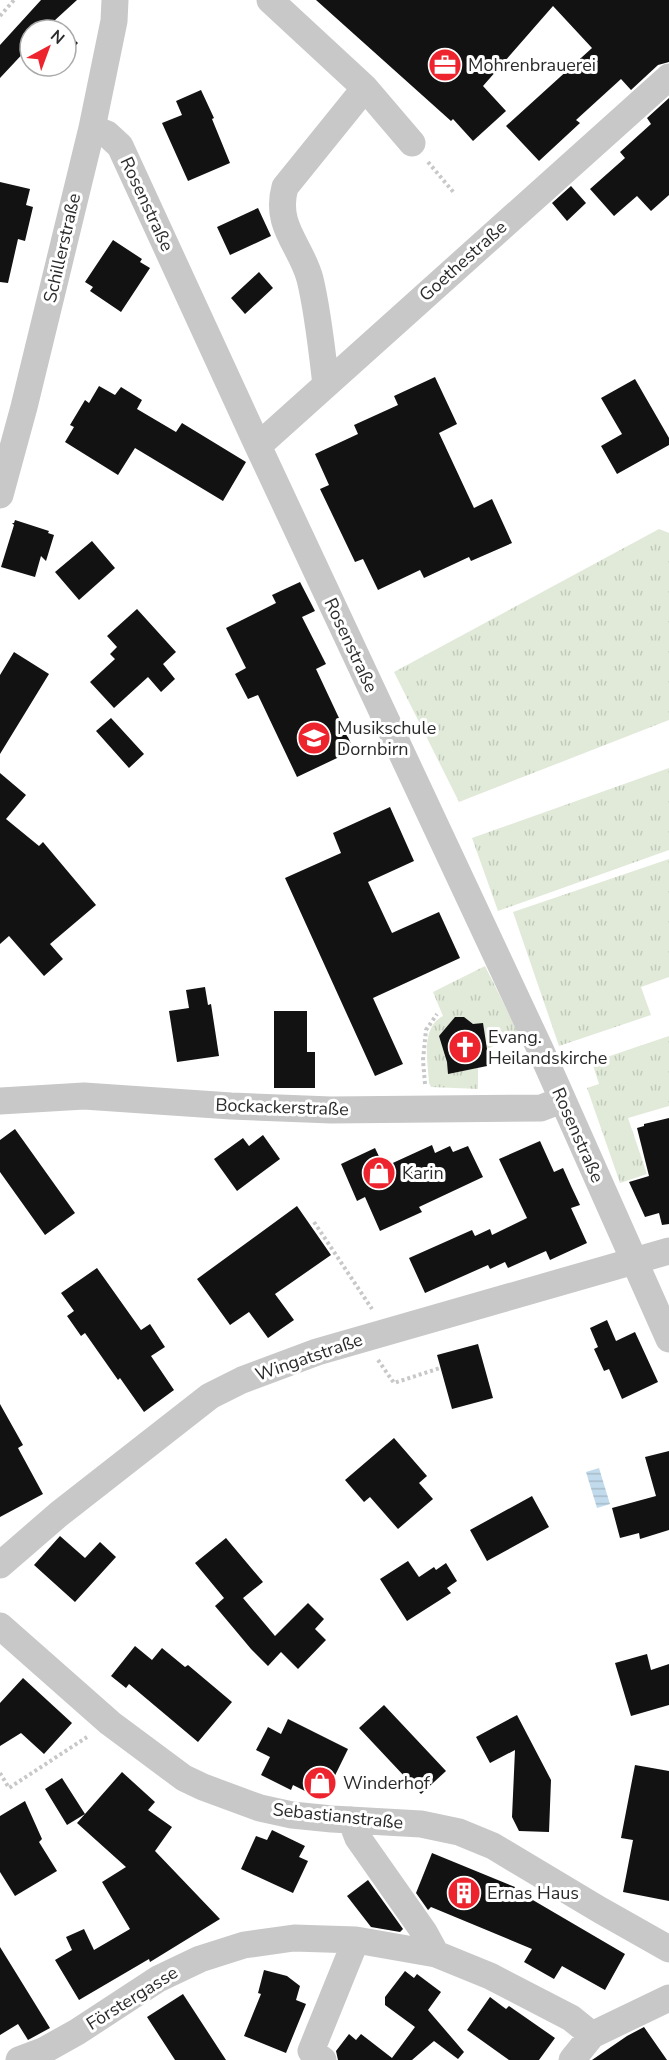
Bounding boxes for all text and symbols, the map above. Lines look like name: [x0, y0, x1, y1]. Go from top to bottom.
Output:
north arrow: [18, 18, 78, 78]
text: N: [45, 25, 69, 50]
office icon: Mohrenbrauerei: [427, 47, 463, 83]
place label: Mohrenbrauerei: [468, 53, 596, 77]
street label: Rosenstraße: [115, 153, 179, 255]
street label: Schillerstraße: [38, 191, 86, 305]
street label: Goethestraße: [414, 215, 512, 307]
street label: Rosenstraße: [319, 594, 383, 696]
place label: Musikschule Dornbirn: [337, 716, 436, 761]
school or university icon: Musikschule Dornbirn: [296, 720, 332, 756]
place label: Evang. Heilandskirche: [488, 1025, 607, 1070]
church icon: Evang. Heilandskirche: [447, 1029, 483, 1065]
street label: Rosenstraße: [546, 1084, 610, 1186]
street label: Bockackerstraße: [215, 1093, 349, 1121]
shop icon: Karin: [361, 1155, 397, 1191]
place label: Karin: [402, 1161, 444, 1185]
street label: Wingatstraße: [252, 1327, 366, 1387]
shop icon: Winderhof: [302, 1765, 338, 1801]
place label: Winderhof: [343, 1771, 431, 1795]
street label: Sebastianstraße: [272, 1797, 404, 1835]
building icon: Ernas Haus: [446, 1875, 482, 1911]
place label: Ernas Haus: [487, 1881, 579, 1905]
street label: Förstergasse: [82, 1960, 182, 2036]

